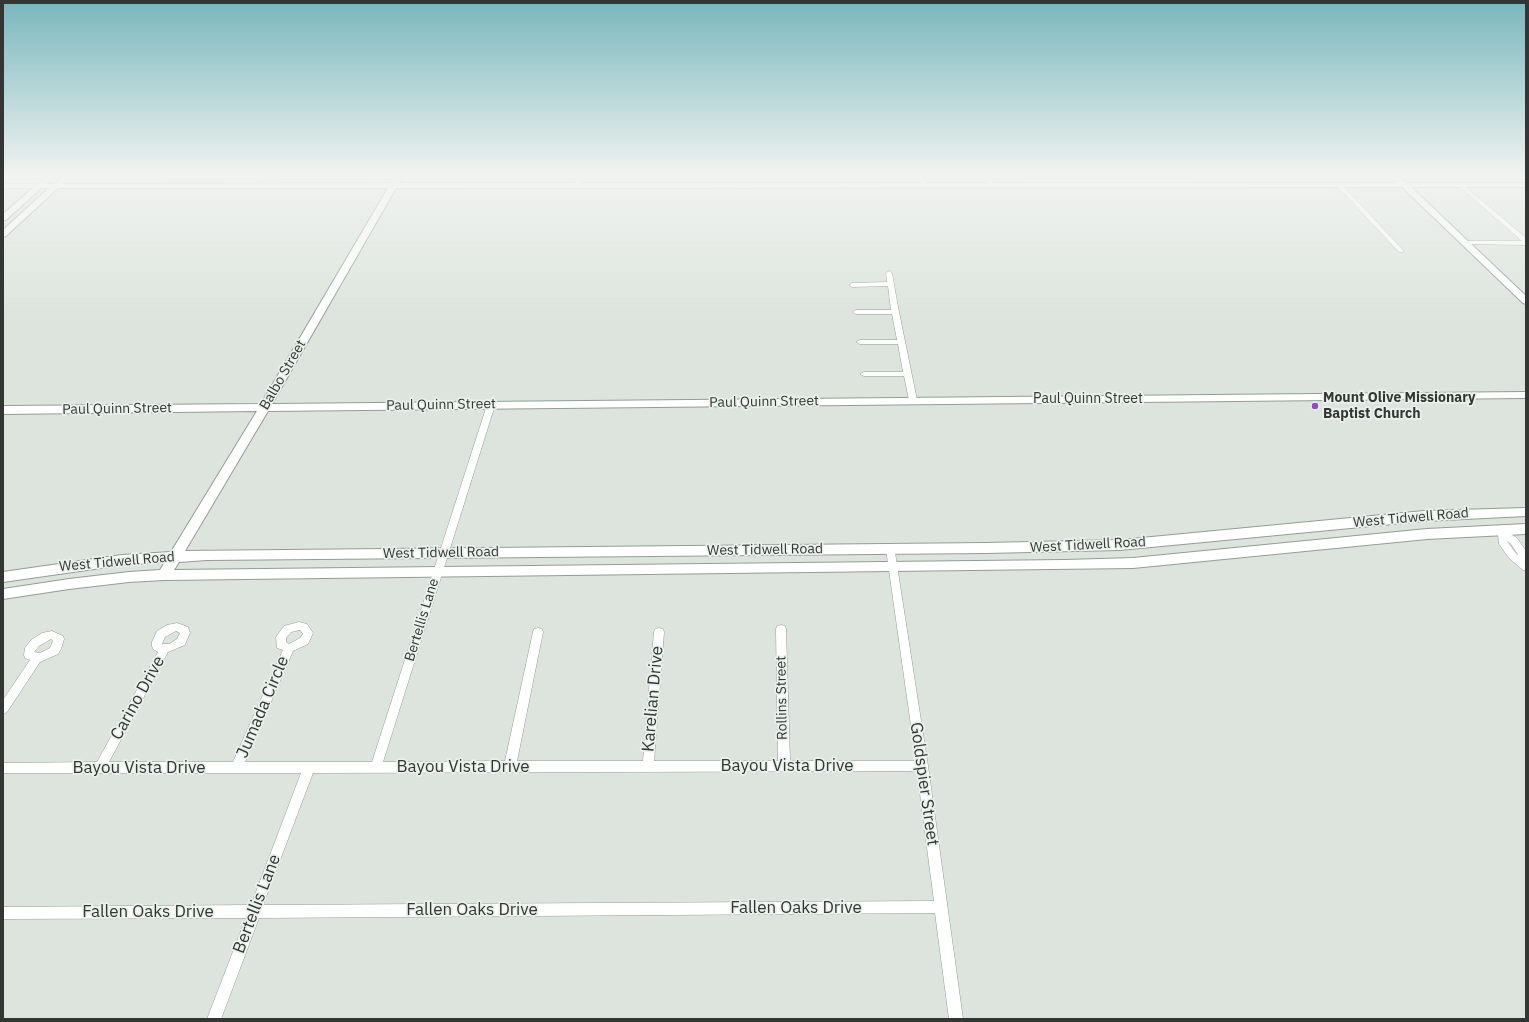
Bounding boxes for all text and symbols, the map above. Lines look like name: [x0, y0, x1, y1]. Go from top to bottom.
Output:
street label: Balbo Street: [256, 337, 310, 413]
place label: Mount Olive Missionary Baptist Church: [1323, 390, 1475, 422]
street label: Paul Quinn Street: [1033, 391, 1143, 407]
street label: Paul Quinn Street: [709, 393, 819, 411]
street label: Paul Quinn Street: [386, 396, 496, 414]
street label: Paul Quinn Street: [62, 400, 172, 418]
marker: Mount Olive Missionary Baptist Church: [1310, 401, 1320, 411]
street label: West Tidwell Road: [1353, 505, 1469, 531]
street label: West Tidwell Road: [1030, 534, 1146, 556]
street label: West Tidwell Road: [707, 541, 823, 559]
street label: West Tidwell Road: [383, 544, 499, 562]
street label: West Tidwell Road: [59, 549, 175, 575]
street label: Bertellis Lane: [401, 576, 443, 664]
street label: Karelian Drive: [638, 645, 668, 753]
street label: Carino Drive: [107, 652, 169, 744]
street label: Jumada Circle: [232, 653, 294, 761]
street label: Rollins Street: [773, 656, 791, 740]
street label: Goldspier Street: [905, 721, 943, 847]
street label: Bayou Vista Drive: [721, 756, 853, 776]
street label: Bayou Vista Drive: [397, 757, 529, 777]
street label: Bayou Vista Drive: [73, 758, 205, 778]
street label: Bertellis Lane: [229, 852, 285, 956]
street label: Fallen Oaks Drive: [730, 898, 862, 918]
street label: Fallen Oaks Drive: [406, 900, 538, 920]
street label: Fallen Oaks Drive: [82, 902, 214, 922]

